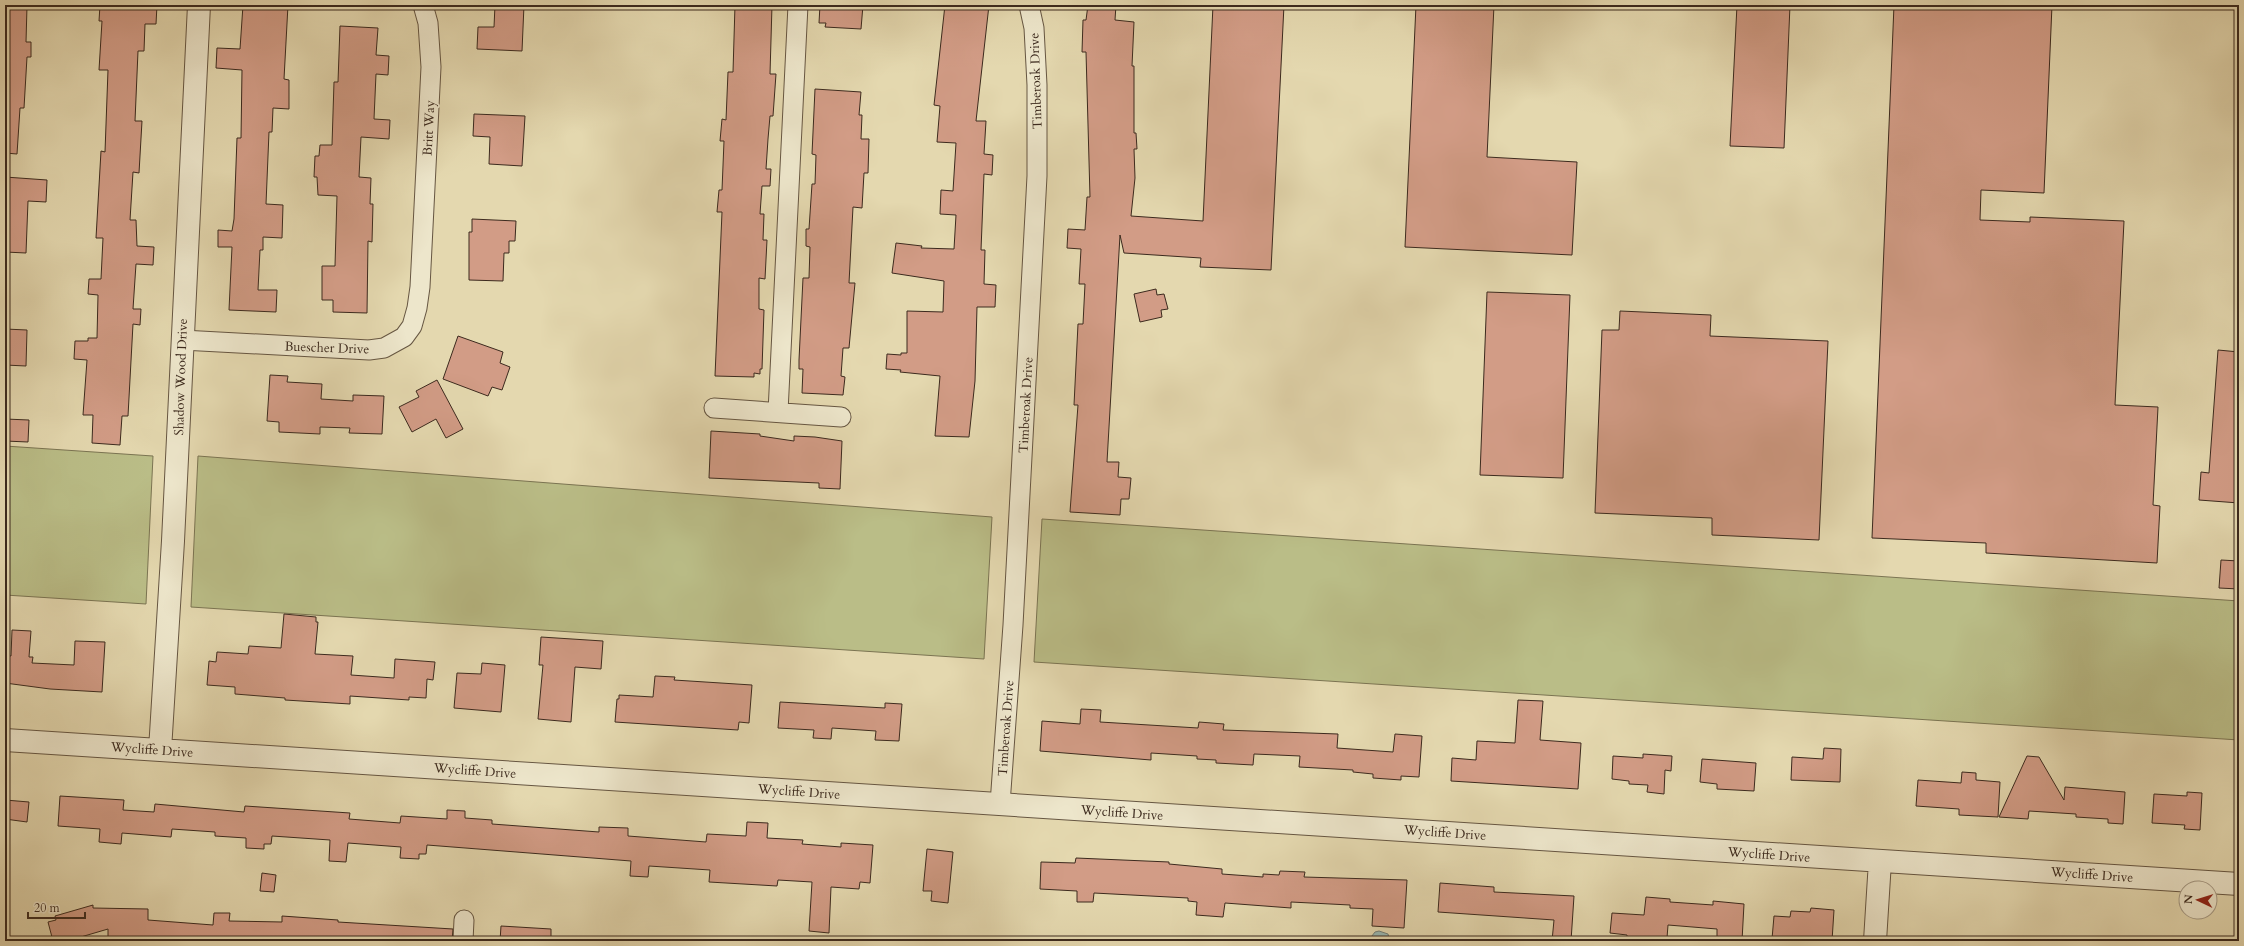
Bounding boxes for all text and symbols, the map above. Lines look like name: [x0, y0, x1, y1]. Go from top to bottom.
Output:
street label: Timberoak Drive: [1025, 32, 1047, 129]
street label: Britt Way: [419, 100, 439, 156]
street label: Shadow Wood Drive: [170, 318, 192, 436]
street label: Buescher Drive: [284, 338, 370, 358]
street label: Timberoak Drive: [1014, 356, 1038, 454]
street label: Timberoak Drive: [994, 679, 1018, 777]
street label: Wycliffe Drive: [109, 738, 194, 762]
street label: Wycliffe Drive: [432, 759, 517, 783]
street label: Wycliffe Drive: [756, 780, 841, 804]
street label: Wycliffe Drive: [1079, 801, 1164, 825]
street label: Wycliffe Drive: [1402, 821, 1487, 845]
street label: Wycliffe Drive: [1726, 843, 1811, 867]
street label: Wycliffe Drive: [2049, 863, 2134, 887]
north arrow: [2178, 880, 2218, 920]
scale bar: [28, 894, 85, 920]
text: N: [2181, 894, 2196, 905]
text: 20 m: [34, 900, 61, 916]

